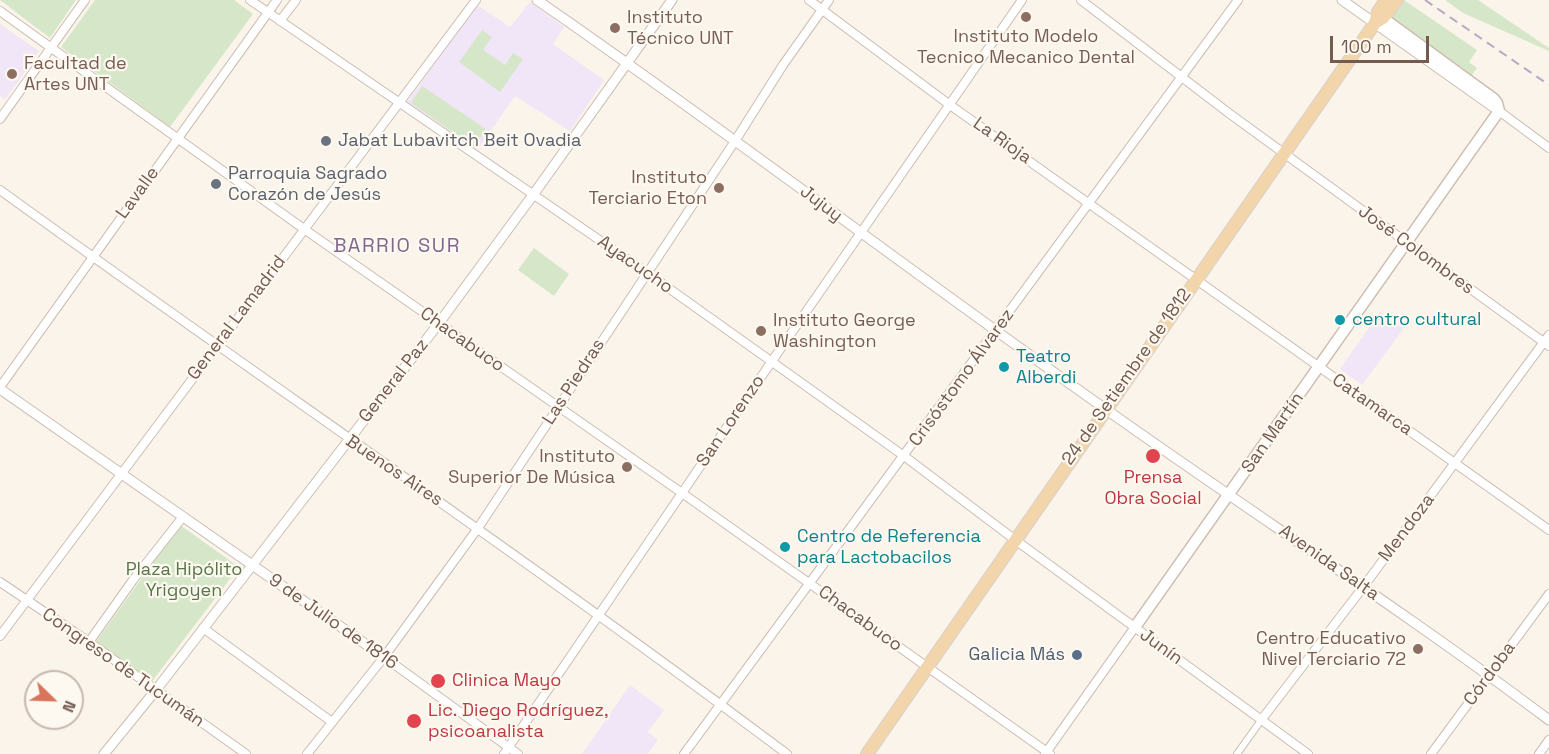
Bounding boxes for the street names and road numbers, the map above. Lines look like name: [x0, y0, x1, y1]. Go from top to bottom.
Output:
street label: La Rioja: [969, 113, 1035, 169]
street label: Lavalle: [112, 163, 164, 223]
street label: Jujuy: [795, 181, 847, 227]
street label: José Colombres: [1354, 201, 1478, 299]
street label: Ayacucho: [593, 231, 677, 299]
street label: General Lamadrid: [183, 252, 291, 384]
street label: 24 de Setiembre de 1812: [1058, 285, 1196, 469]
street label: Chacabuco: [416, 303, 508, 377]
street label: Crisóstomo Álvarez: [905, 305, 1019, 451]
street label: General Paz: [355, 335, 433, 427]
street label: Las Piedras: [538, 335, 610, 429]
street label: Catamarca: [1328, 369, 1416, 441]
street label: San Lorenzo: [692, 371, 770, 471]
street label: San Martín: [1237, 389, 1309, 477]
street label: Buenos Aires: [341, 431, 447, 511]
street label: Mendoza: [1375, 490, 1439, 566]
street label: Avenida Salta: [1275, 520, 1383, 606]
street label: 9 de Julio de 1816: [264, 569, 402, 675]
street label: Chacabuco: [814, 581, 906, 657]
street label: Congreso de Tucumán: [38, 604, 208, 732]
street label: Junín: [1135, 624, 1187, 670]
street label: Córdoba: [1460, 638, 1520, 710]

